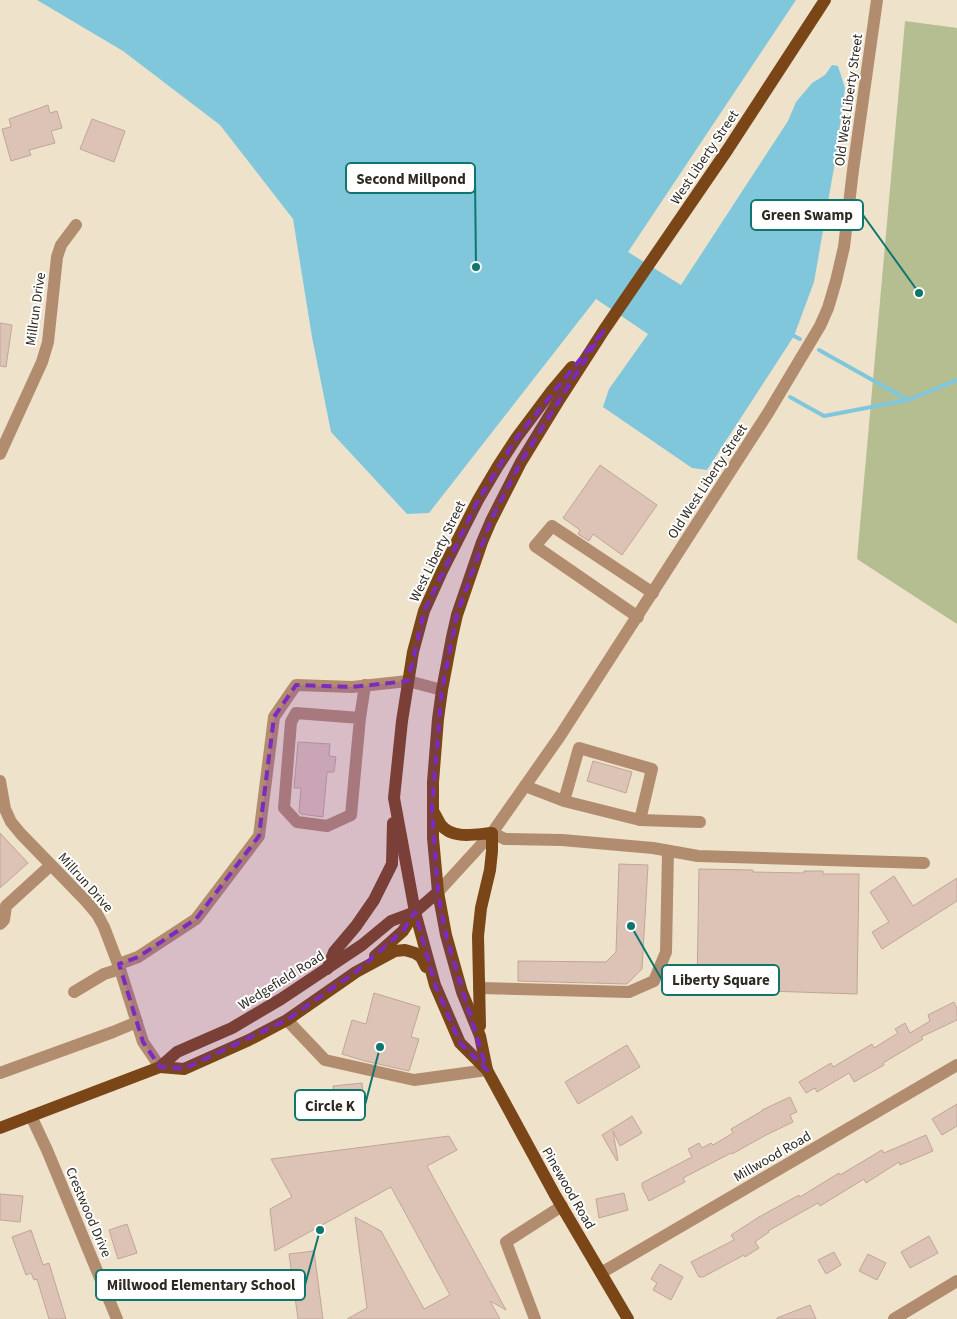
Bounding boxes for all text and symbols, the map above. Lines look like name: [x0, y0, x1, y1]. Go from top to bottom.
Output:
street label: Old West Liberty Street: [830, 32, 868, 168]
street label: West Liberty Street: [666, 106, 744, 209]
callout: Second Millpond: [346, 163, 475, 193]
text: Second Millpond: [356, 169, 466, 190]
callout: Green Swamp: [751, 200, 863, 230]
text: Green Swamp: [761, 205, 853, 226]
street label: Millrun Drive: [21, 271, 51, 347]
street label: Old West Liberty Street: [663, 420, 753, 543]
street label: West Liberty Street: [405, 497, 471, 605]
street label: Millrun Drive: [53, 848, 117, 917]
street label: Wedgefield Road: [235, 946, 328, 1015]
callout: Liberty Square: [662, 965, 779, 995]
text: Liberty Square: [672, 970, 770, 991]
callout: Circle K: [295, 1090, 365, 1120]
text: Circle K: [305, 1096, 356, 1117]
street label: Millwood Road: [730, 1127, 815, 1187]
street label: Pinewood Road: [537, 1144, 600, 1233]
street label: Crestwood Drive: [60, 1164, 116, 1261]
callout: Millwood Elementary School: [96, 1270, 305, 1300]
text: Millwood Elementary School: [107, 1275, 296, 1296]

